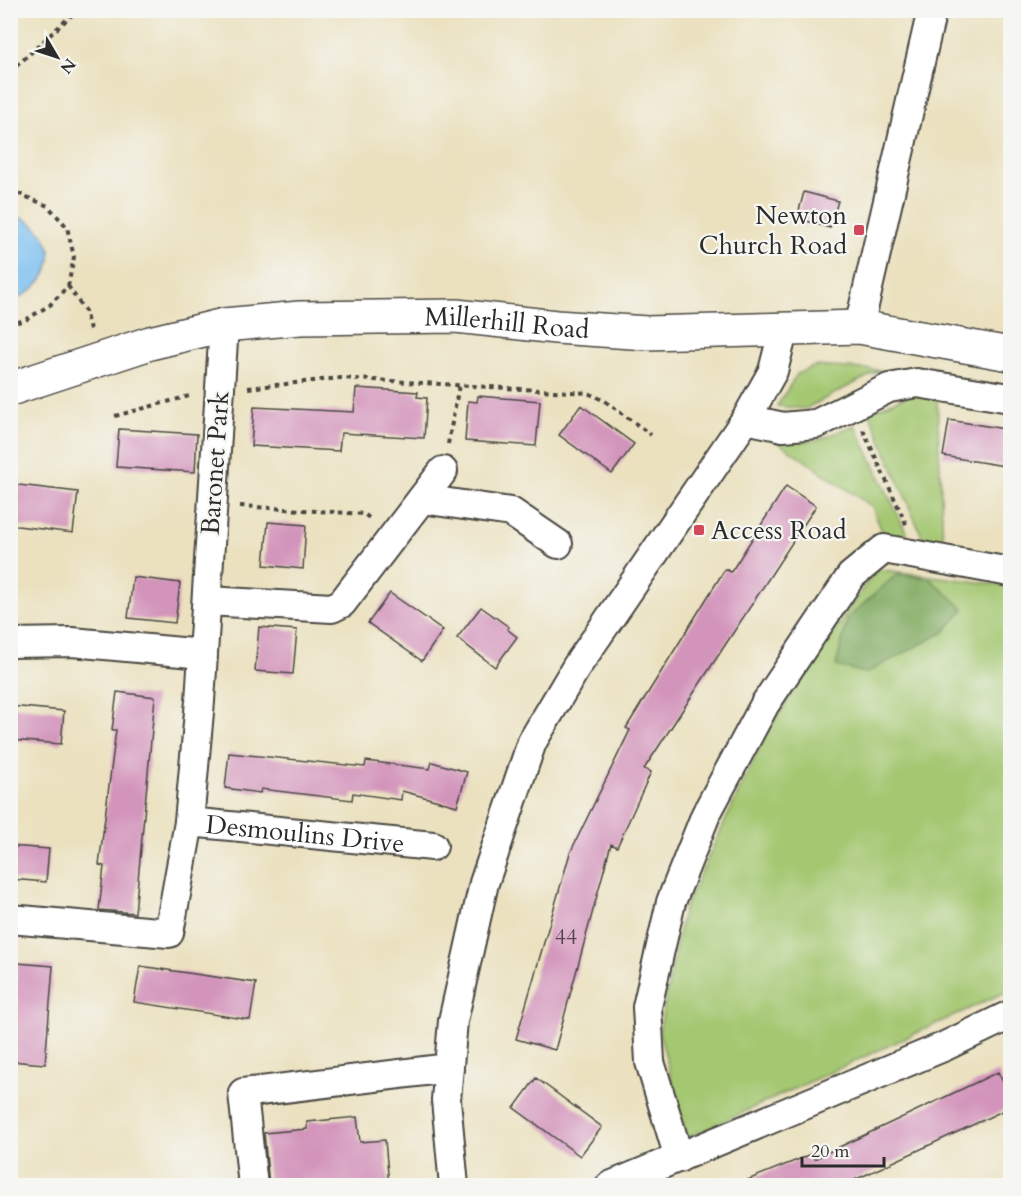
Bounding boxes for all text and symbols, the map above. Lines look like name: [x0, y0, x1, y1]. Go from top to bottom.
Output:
north arrow: [27, 27, 87, 87]
text: N: [55, 53, 81, 78]
place label: Newton Church Road: [699, 198, 847, 263]
marker: Newton Church Road: [852, 223, 866, 237]
street label: Millerhill Road: [424, 298, 590, 347]
street label: Baronet Park: [193, 390, 237, 536]
place label: Access Road: [711, 513, 847, 548]
marker: Access Road: [692, 523, 706, 537]
street label: Desmoulins Drive: [204, 806, 406, 861]
house number: 44: [555, 922, 577, 952]
scale bar: [802, 1130, 884, 1168]
text: 20 m: [811, 1139, 850, 1164]

